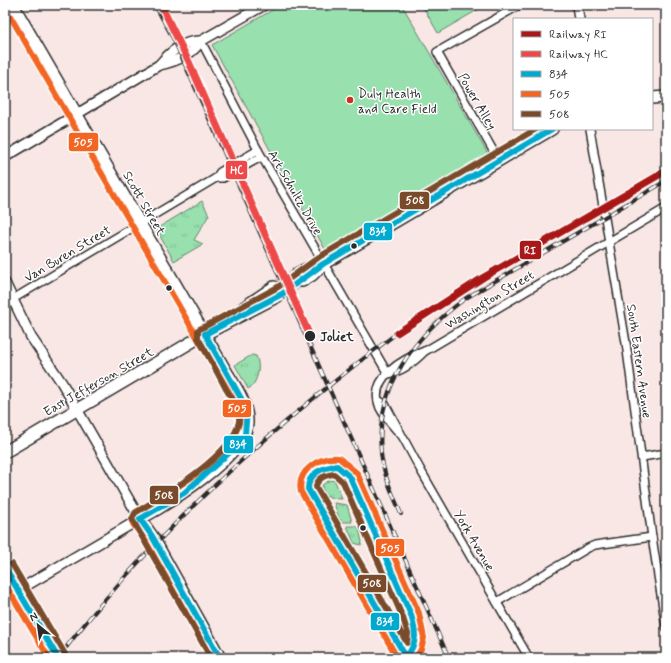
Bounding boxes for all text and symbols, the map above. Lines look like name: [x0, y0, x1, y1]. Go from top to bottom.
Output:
legend: [513, 18, 653, 130]
text: Railway RI: [549, 27, 607, 43]
text: Railway HC: [549, 47, 608, 63]
text: 834: [549, 67, 568, 83]
street label: Power Alley: [454, 70, 500, 133]
place label: Duly Health and Care Field: [358, 86, 437, 118]
text: 505: [549, 87, 570, 103]
marker: Duly Health and Care Field: [345, 95, 355, 105]
text: 508: [549, 107, 570, 123]
line badge: 505: [68, 132, 99, 152]
text: 505: [73, 136, 93, 150]
street label: Art Schultz Drive: [264, 147, 326, 238]
line badge: HC: [225, 160, 248, 180]
text: HC: [230, 164, 244, 178]
street label: Scott Street: [118, 168, 169, 239]
line badge: 508: [399, 191, 430, 210]
text: 508: [406, 194, 424, 208]
street label: Van Buren Street: [21, 222, 114, 287]
line badge: 834: [363, 222, 393, 241]
text: 834: [369, 225, 387, 239]
line badge: RI: [519, 240, 542, 260]
unlabelled marker: [349, 241, 359, 251]
text: RI: [524, 244, 536, 258]
street label: Washington Street: [442, 267, 539, 335]
unlabelled marker: [164, 283, 174, 293]
street label: South Eastern Avenue: [622, 303, 655, 419]
marker: Joliet: [303, 329, 317, 343]
place label: Joliet: [320, 329, 354, 346]
street label: East Jefferson Street: [41, 344, 157, 421]
line badge: 505: [222, 399, 252, 418]
text: 505: [227, 402, 247, 416]
line badge: 834: [223, 435, 254, 454]
text: 834: [229, 438, 247, 452]
line badge: 508: [149, 485, 179, 505]
text: 508: [155, 489, 173, 503]
street label: York Avenue: [449, 507, 498, 574]
unlabelled marker: [358, 523, 368, 533]
line badge: 505: [375, 538, 405, 557]
text: 505: [380, 542, 400, 556]
line badge: 508: [357, 574, 387, 593]
text: 508: [363, 577, 381, 591]
north arrow: [18, 605, 58, 645]
text: N: [27, 609, 40, 625]
line badge: 834: [370, 612, 400, 631]
text: 834: [376, 615, 394, 629]

